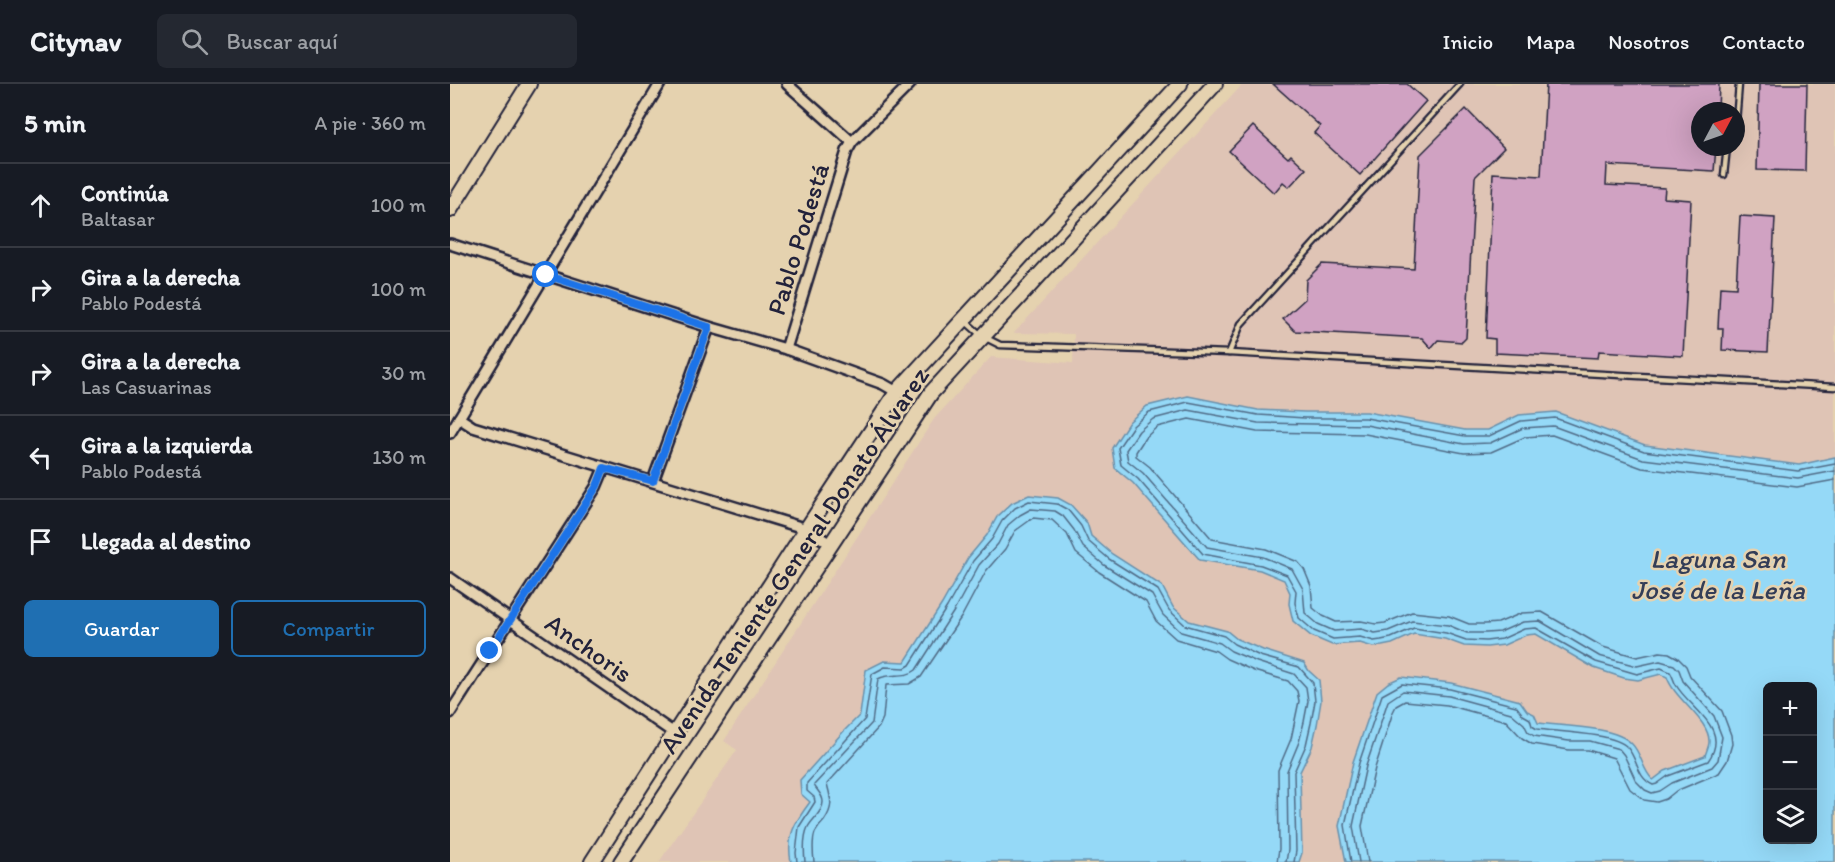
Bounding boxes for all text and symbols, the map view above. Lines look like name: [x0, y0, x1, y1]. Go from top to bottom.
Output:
search box: [157, 14, 577, 68]
text: Citynav: [30, 24, 121, 58]
icon: search: [178, 25, 211, 58]
text: Buscar aquí: [226, 28, 338, 55]
text: Inicio: [1443, 29, 1493, 54]
text: Mapa: [1526, 29, 1575, 54]
text: Nosotros: [1608, 29, 1689, 54]
text: Contacto: [1722, 29, 1805, 54]
north arrow: [1691, 102, 1745, 156]
text: 5 min: [24, 107, 86, 139]
text: A pie · 360 m: [315, 111, 426, 135]
street label: Pablo Podestá: [760, 159, 836, 319]
text: Continúa: [81, 180, 169, 207]
icon: ahead: [24, 189, 57, 222]
text: 100 m: [371, 193, 426, 217]
text: Baltasar: [81, 207, 155, 231]
route start: [532, 261, 558, 287]
text: Gira a la derecha: [81, 264, 240, 291]
icon: right: [24, 273, 57, 306]
text: 100 m: [371, 277, 426, 301]
text: Pablo Podestá: [81, 291, 202, 315]
text: Gira a la derecha: [81, 348, 240, 375]
icon: right: [24, 357, 57, 390]
text: 30 m: [381, 361, 426, 385]
street label: Avenida Teniente General Donato Álvarez: [652, 361, 936, 759]
text: Las Casuarinas: [81, 375, 212, 399]
text: Gira a la izquierda: [81, 432, 252, 459]
icon: left: [24, 441, 57, 474]
text: 130 m: [372, 445, 426, 469]
text: Pablo Podestá: [81, 459, 202, 483]
icon: arrive: [24, 525, 57, 558]
text: Llegada al destino: [81, 528, 251, 555]
water label: Laguna San José de la Leña: [1631, 542, 1806, 606]
button: Guardar: [24, 600, 219, 657]
button: Compartir: [231, 600, 426, 657]
street label: Anchoris: [539, 607, 639, 689]
route end: [476, 637, 502, 663]
map controls: [1763, 682, 1817, 844]
button: +: [1763, 682, 1817, 736]
button: −: [1763, 736, 1817, 790]
button: layers: [1763, 790, 1817, 844]

